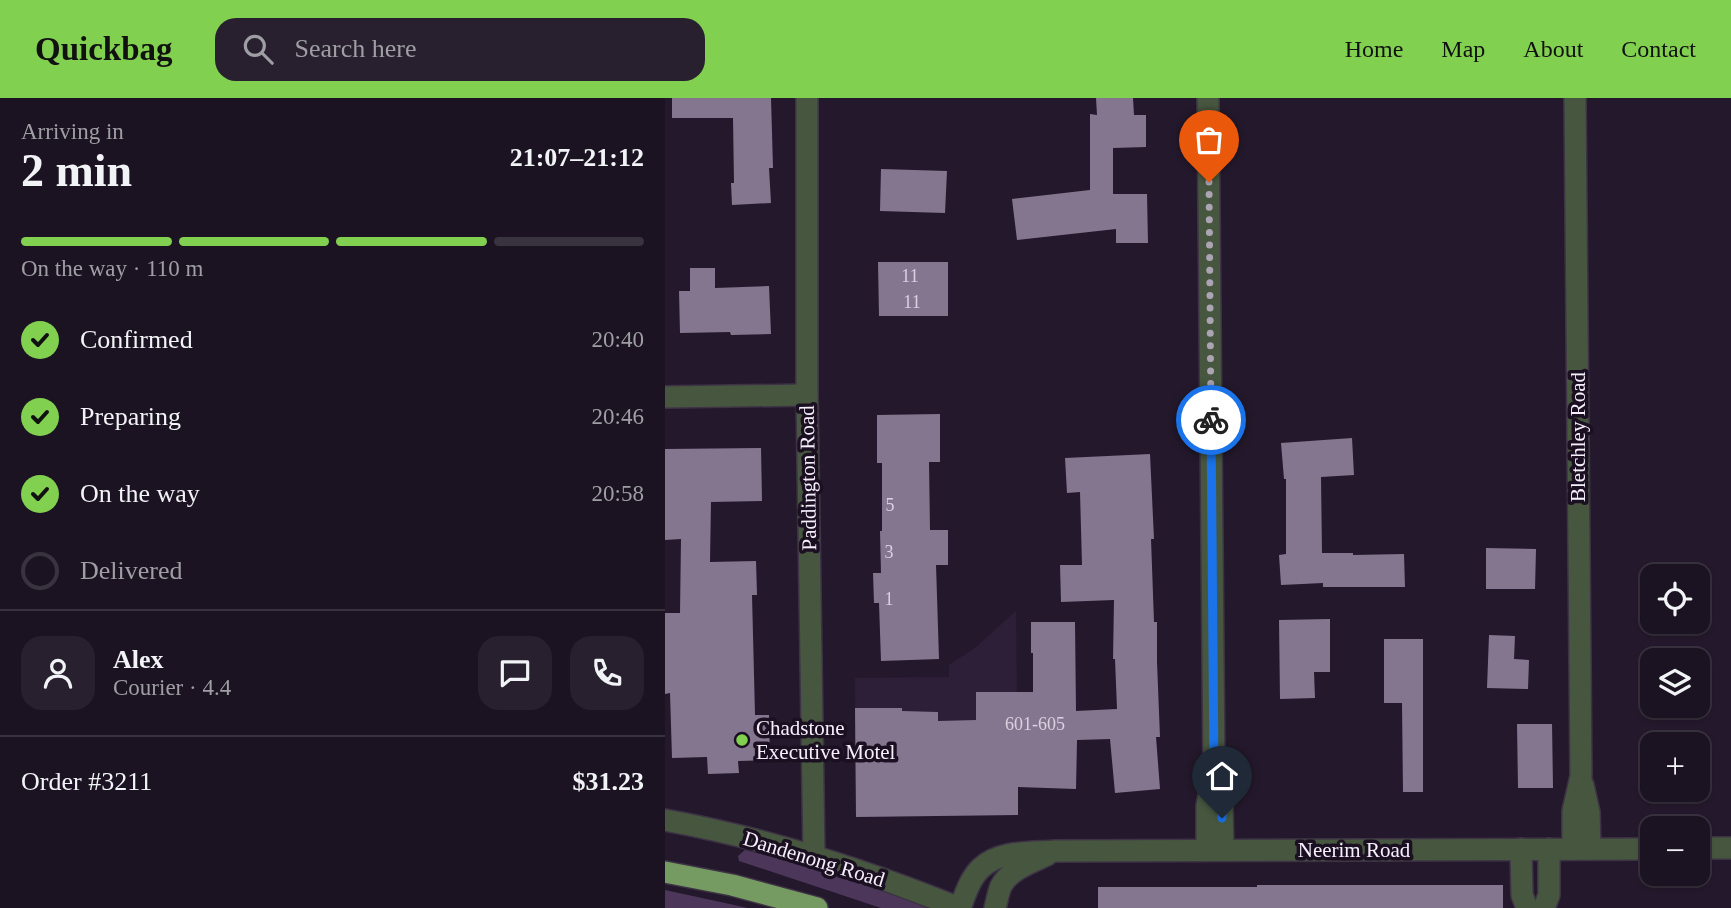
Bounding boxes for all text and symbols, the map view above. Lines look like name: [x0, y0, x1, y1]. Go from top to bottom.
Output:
search box: [215, 18, 705, 81]
icon: search: [239, 30, 277, 68]
text: Quickbag: [35, 31, 173, 67]
text: Search here: [295, 34, 417, 63]
text: Home: [1345, 36, 1403, 62]
text: Map: [1441, 36, 1485, 62]
text: About: [1523, 36, 1583, 62]
text: Contact: [1621, 36, 1696, 62]
pin: [1179, 110, 1239, 182]
text: Arriving in: [21, 119, 124, 144]
icon: bag: [1190, 121, 1228, 159]
text: 21:07–21:12: [510, 143, 644, 172]
text: 2 min: [21, 145, 132, 196]
text: On the way · 110 m: [21, 256, 203, 281]
house number: 11: [901, 266, 919, 286]
house number: 11: [903, 292, 921, 312]
icon: check: [21, 321, 59, 359]
text: Confirmed: [80, 325, 193, 354]
text: 20:40: [592, 327, 644, 352]
street label: Bletchley Road: [1566, 371, 1590, 502]
courier: [1176, 385, 1246, 455]
icon: check: [21, 398, 59, 436]
icon: bike: [1192, 401, 1230, 439]
text: Preparing: [80, 402, 181, 431]
text: 20:46: [592, 404, 644, 429]
street label: Paddington Road: [795, 405, 821, 551]
icon: check: [21, 475, 59, 513]
text: On the way: [80, 479, 200, 508]
text: 20:58: [592, 481, 644, 506]
house number: 5: [886, 495, 895, 515]
house number: 3: [885, 542, 894, 562]
text: Delivered: [80, 556, 183, 585]
map controls: [1640, 564, 1710, 886]
button: locate: [1640, 564, 1710, 634]
house number: 1: [885, 589, 894, 609]
button: person: [21, 636, 95, 710]
button: chat: [478, 636, 552, 710]
button: phone: [570, 636, 644, 710]
text: Alex: [113, 645, 164, 674]
button: layers: [1640, 648, 1710, 718]
text: Courier · 4.4: [113, 675, 231, 700]
house number: 601-605: [1005, 714, 1065, 734]
place label: Chadstone Executive Motel: [756, 716, 896, 764]
marker: Chadstone Executive Motel: [734, 732, 750, 748]
button: +: [1640, 732, 1710, 802]
pin: [1192, 746, 1252, 818]
icon: home: [1203, 757, 1241, 795]
text: Order #3211: [21, 767, 152, 796]
text: $31.23: [573, 767, 644, 796]
button: −: [1640, 816, 1710, 886]
street label: Dandenong Road: [740, 826, 888, 892]
street label: Neerim Road: [1298, 838, 1411, 862]

